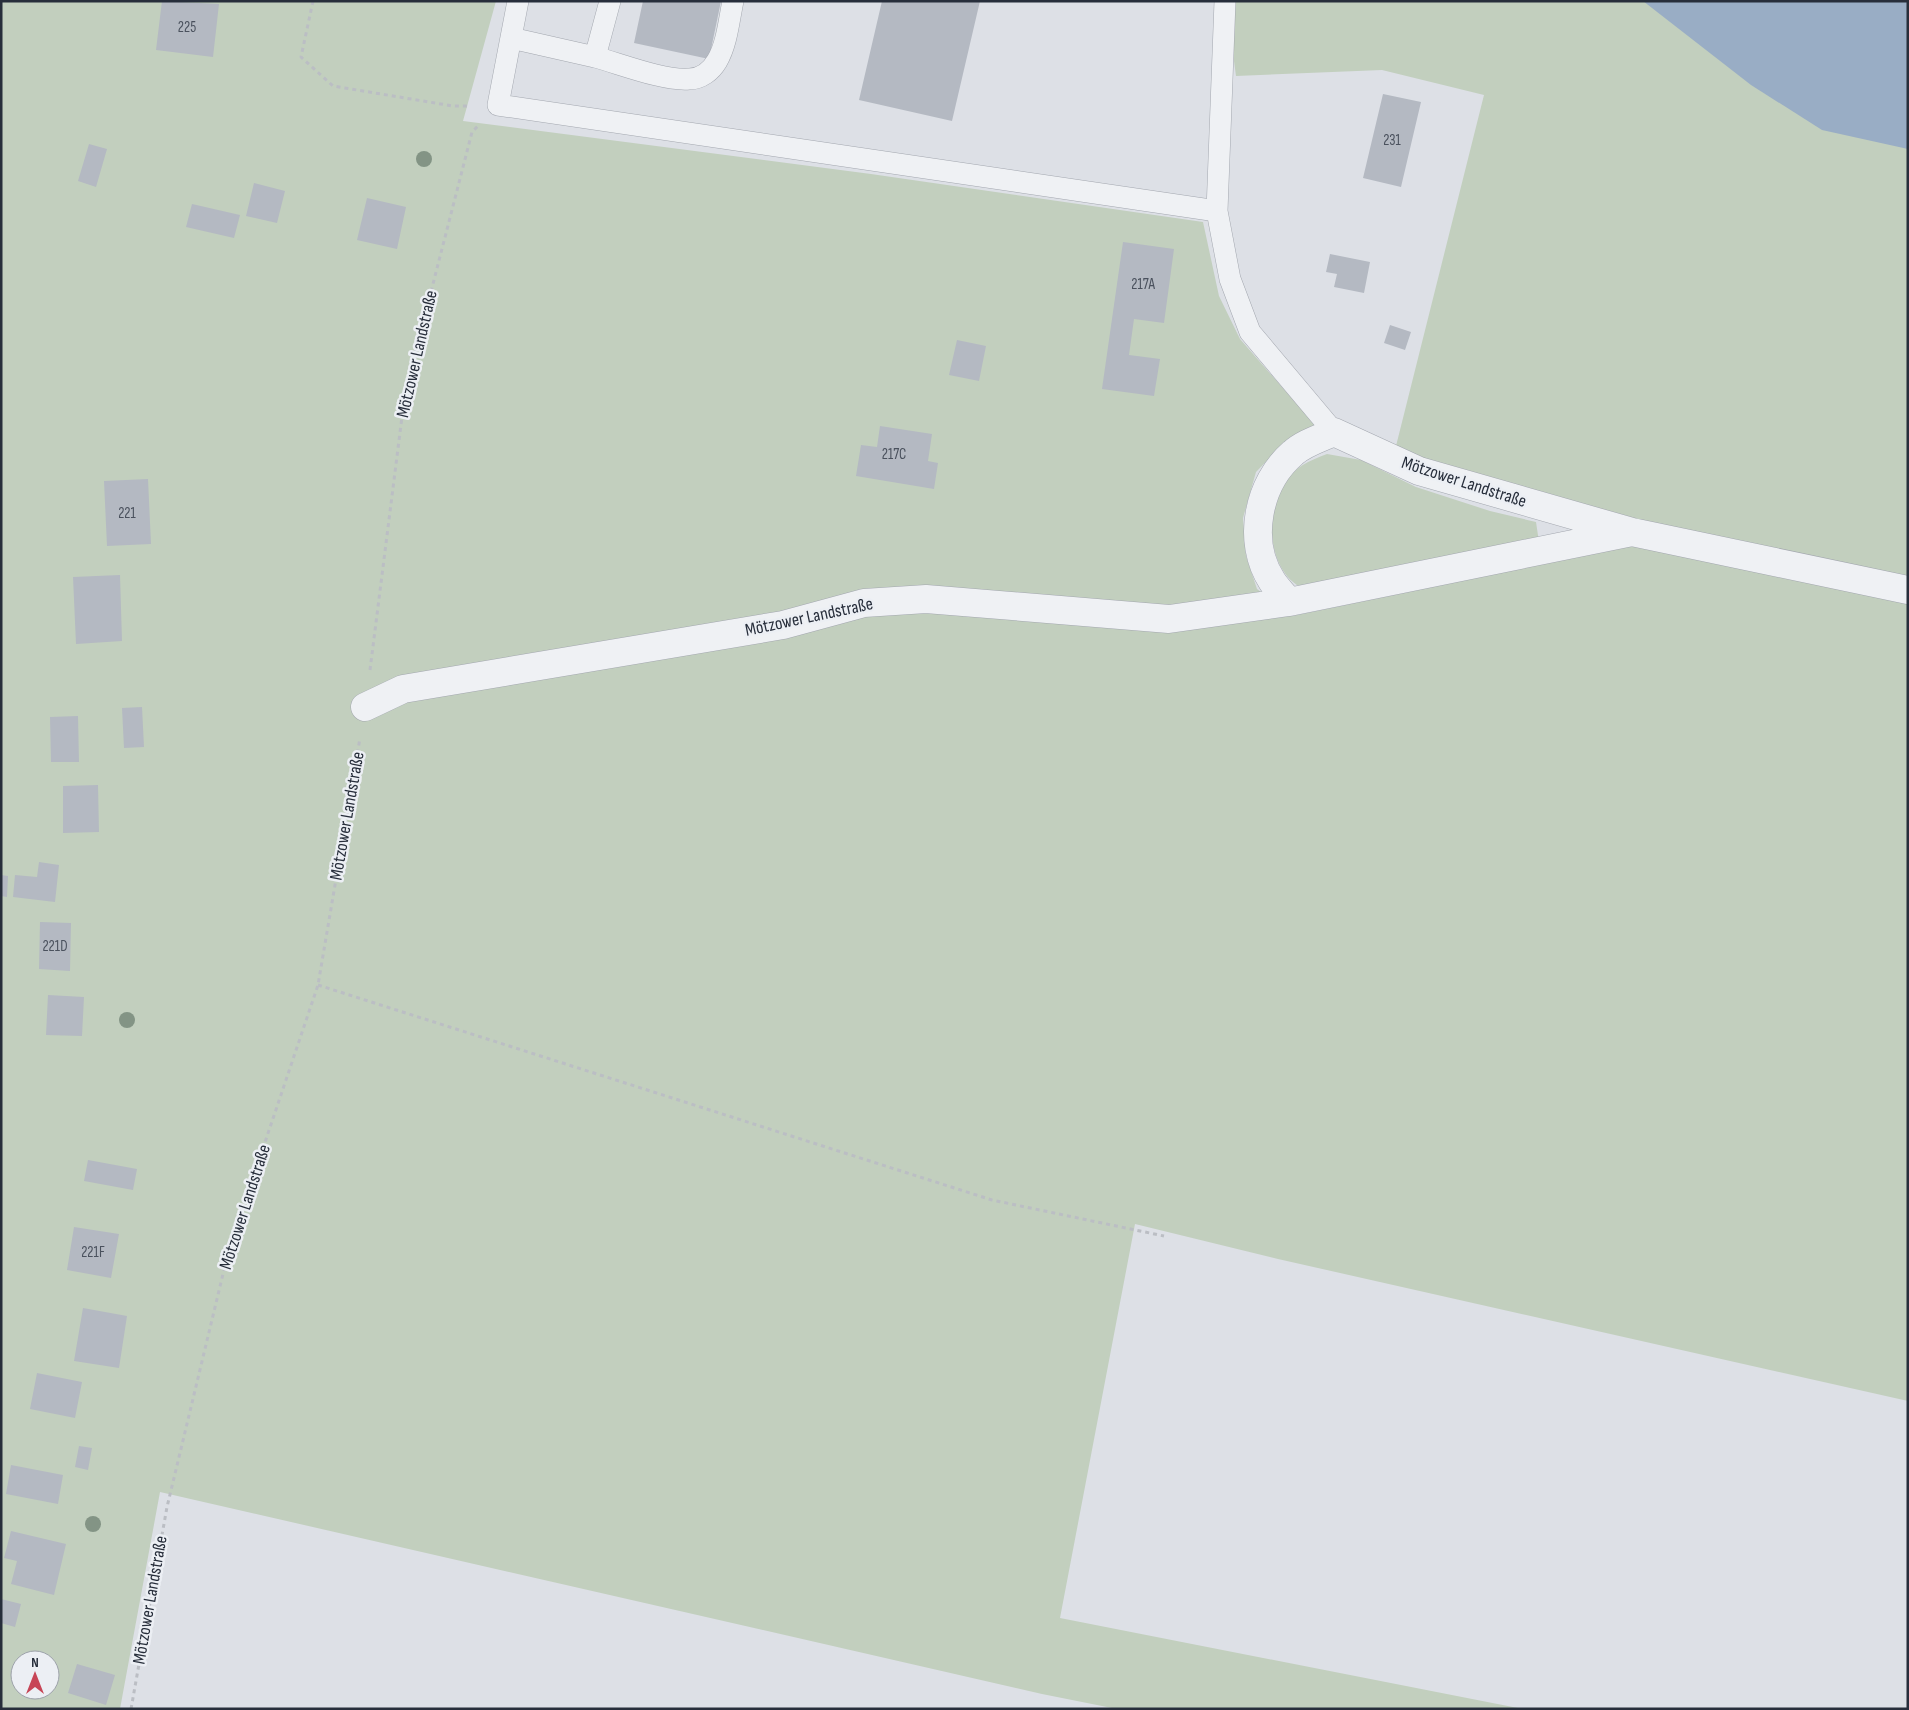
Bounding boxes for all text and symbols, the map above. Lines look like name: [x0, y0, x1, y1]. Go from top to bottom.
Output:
house number: 225: [178, 18, 196, 37]
house number: 231: [1383, 131, 1402, 150]
house number: 217A: [1131, 275, 1155, 294]
street label: Mötzower Landstraße: [392, 288, 442, 420]
house number: 217C: [882, 445, 906, 464]
street label: Mötzower Landstraße: [1399, 452, 1529, 512]
house number: 221: [118, 504, 137, 523]
street label: Mötzower Landstraße: [743, 593, 875, 641]
street label: Mötzower Landstraße: [325, 750, 369, 882]
house number: 221D: [42, 937, 68, 956]
street label: Mötzower Landstraße: [215, 1142, 275, 1272]
house number: 221F: [81, 1243, 105, 1262]
street label: Mötzower Landstraße: [128, 1534, 172, 1666]
north arrow: [10, 1650, 60, 1700]
text: N: [31, 1654, 39, 1671]

